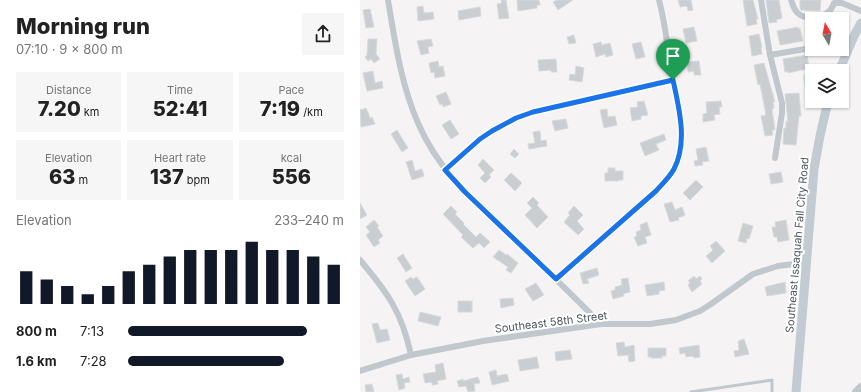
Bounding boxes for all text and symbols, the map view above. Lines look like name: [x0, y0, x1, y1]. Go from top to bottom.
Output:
north arrow: [805, 12, 849, 56]
map controls: [805, 12, 849, 108]
text: Morning run: [16, 13, 150, 39]
button: share: [302, 13, 344, 55]
pin: [656, 39, 690, 80]
text: 07:10 · 9 × 800 m: [16, 41, 123, 57]
icon: arrive: [662, 45, 684, 67]
button: layers: [805, 64, 849, 108]
text: Distance: [46, 83, 91, 97]
text: Time: [167, 83, 193, 97]
text: Pace: [278, 83, 304, 97]
text: 7.20: [38, 97, 81, 121]
text: 52:41: [153, 97, 207, 121]
text: 7:19: [260, 97, 300, 121]
text: km: [81, 105, 100, 119]
text: /km: [300, 105, 323, 119]
text: Elevation: [45, 151, 92, 165]
text: Heart rate: [154, 151, 206, 165]
text: kcal: [281, 151, 302, 165]
street label: Southeast Issaquah Fall City Road: [782, 157, 812, 333]
text: 63: [49, 165, 75, 189]
text: 137: [150, 165, 184, 189]
text: 556: [272, 165, 311, 189]
text: m: [75, 173, 88, 187]
text: bpm: [184, 173, 210, 187]
text: Elevation: [16, 212, 72, 228]
text: 233–240 m: [274, 212, 344, 228]
street label: Southeast 58th Street: [494, 308, 608, 336]
text: 800 m: [16, 323, 57, 339]
text: 7:13: [80, 323, 104, 339]
text: 1.6 km: [16, 353, 57, 369]
text: 7:28: [80, 353, 107, 369]

